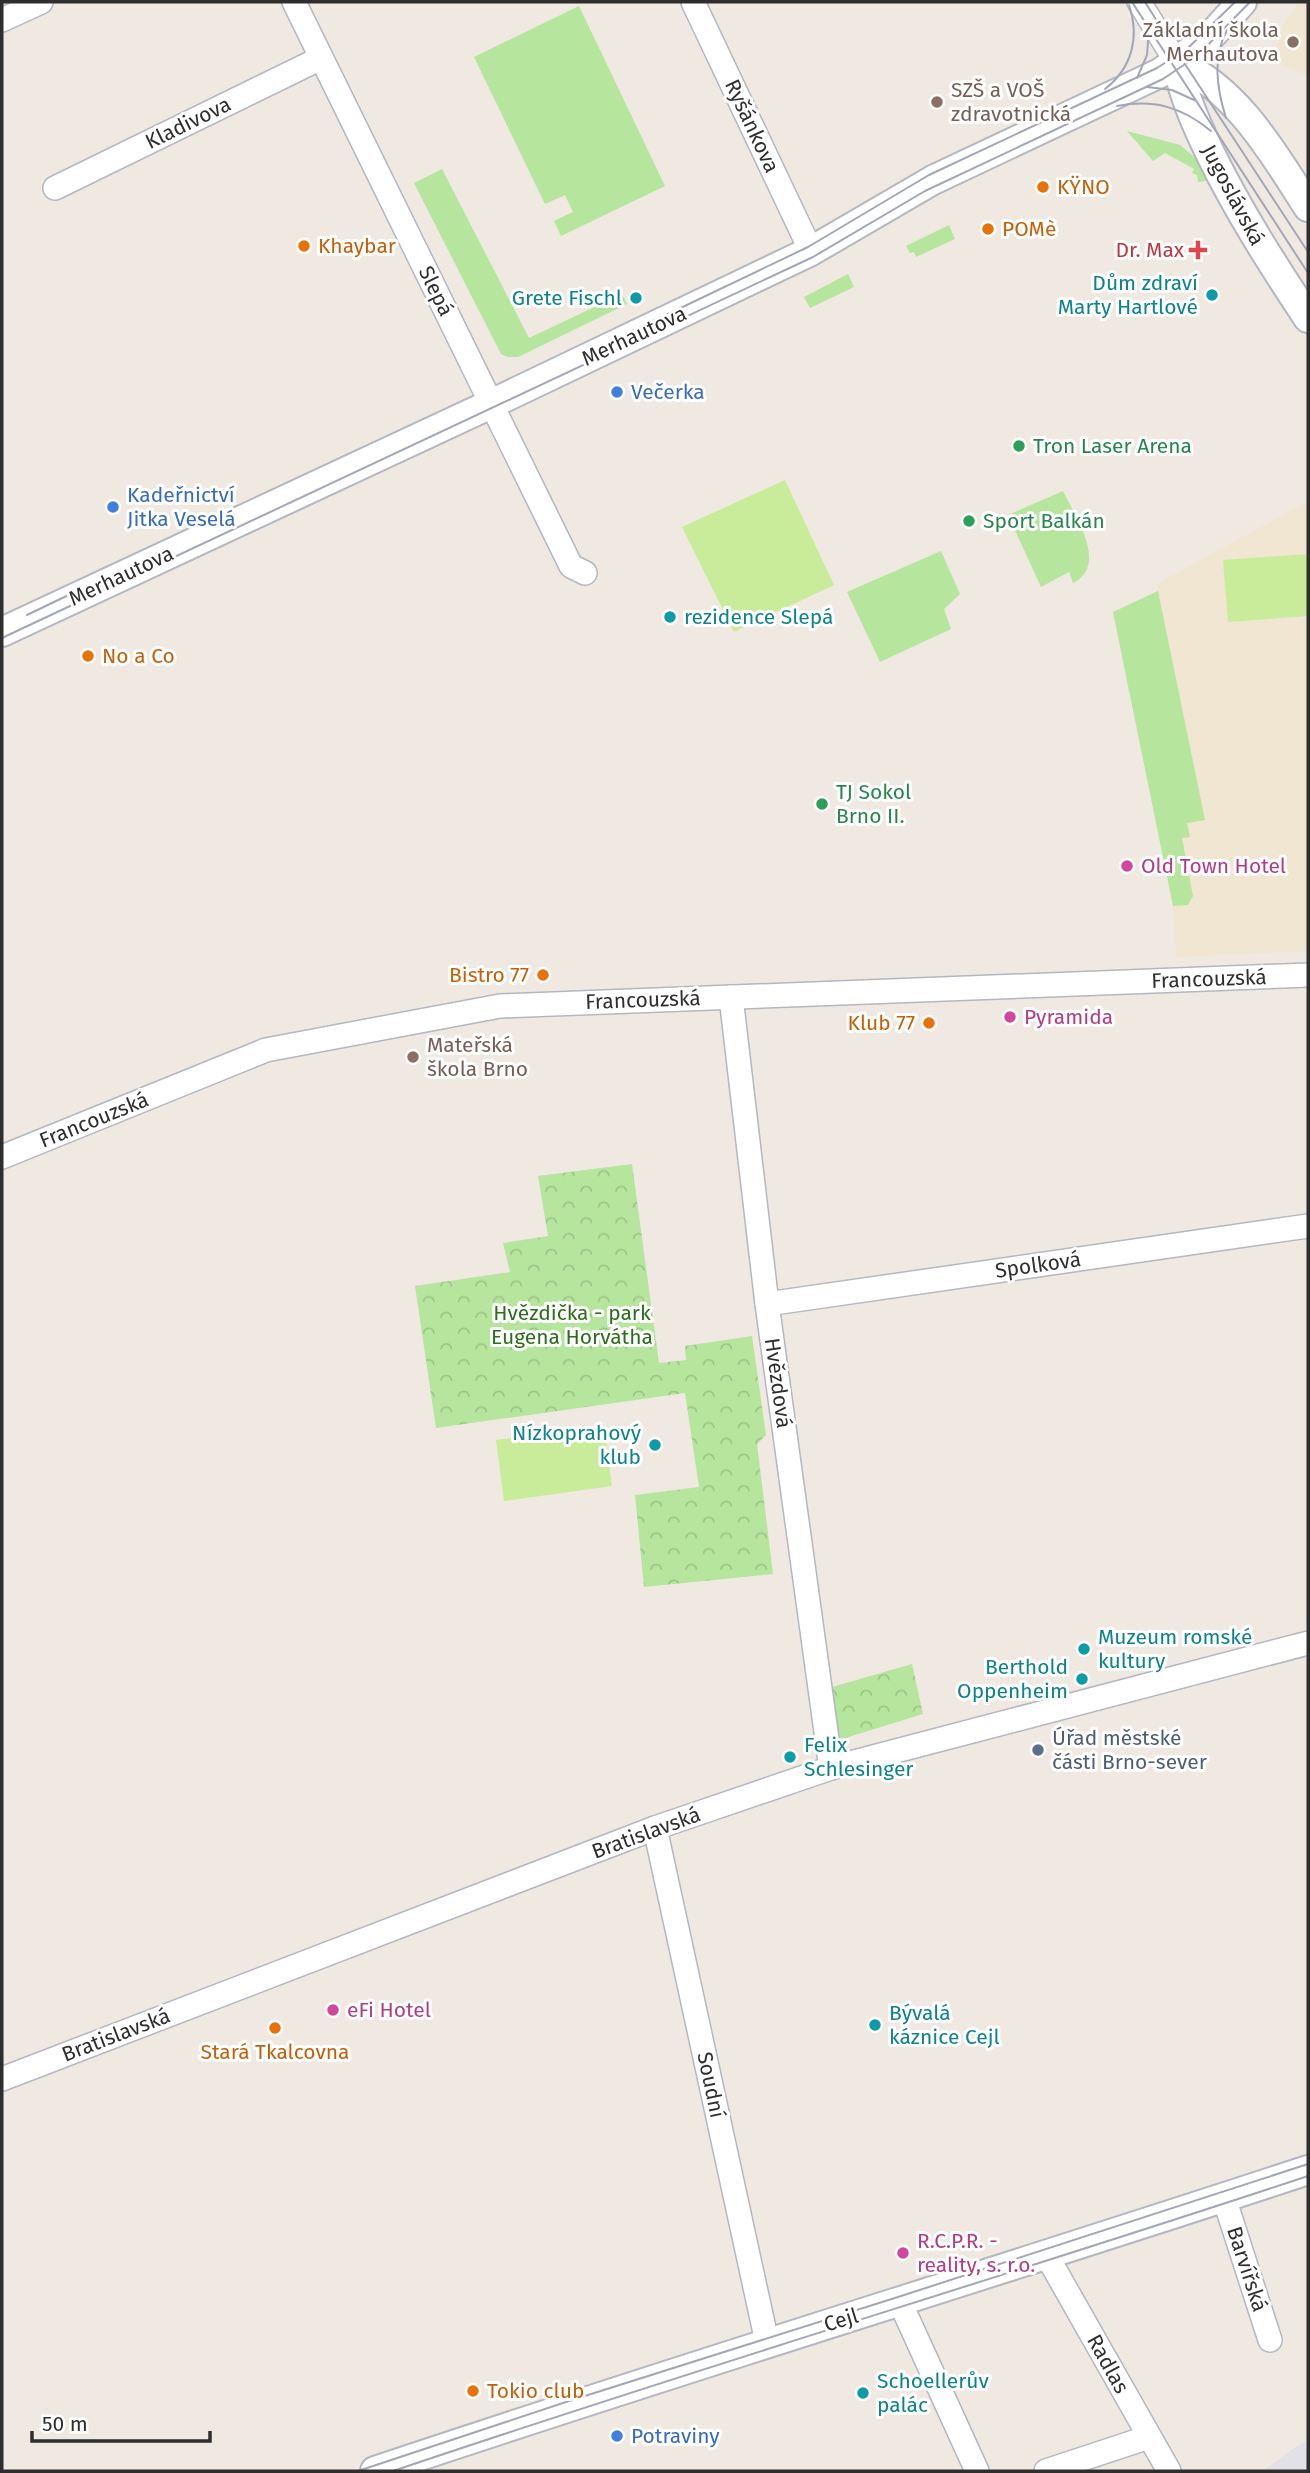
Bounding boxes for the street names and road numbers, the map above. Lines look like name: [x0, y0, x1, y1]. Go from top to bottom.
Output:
street label: Ryšánkova: [719, 75, 785, 177]
street label: Kladivova: [141, 91, 235, 155]
street label: Jugoslávská: [1196, 140, 1270, 250]
street label: Slepá: [413, 262, 459, 320]
street label: Merhautova: [577, 300, 691, 372]
street label: Merhautova: [64, 540, 178, 612]
street label: Francouzská: [1151, 964, 1267, 994]
street label: Francouzská: [585, 985, 701, 1015]
street label: Francouzská: [36, 1086, 152, 1154]
street label: Spolková: [993, 1246, 1083, 1284]
street label: Hvězdová: [759, 1336, 797, 1430]
street label: Bratislavská: [588, 1801, 704, 1865]
street label: Bratislavská: [58, 2002, 174, 2068]
street label: Soudní: [691, 2050, 731, 2120]
street label: Barvířská: [1221, 2223, 1273, 2315]
street label: Cejl: [821, 2302, 861, 2338]
street label: Radlas: [1081, 2330, 1135, 2398]

